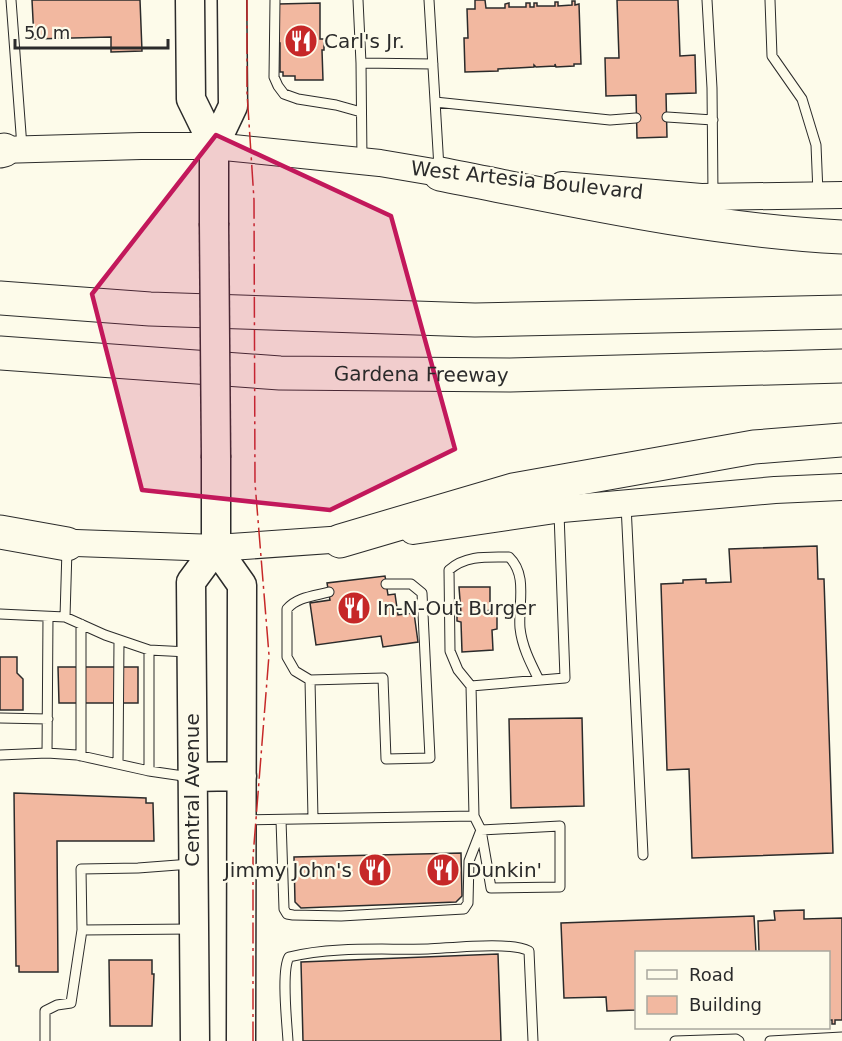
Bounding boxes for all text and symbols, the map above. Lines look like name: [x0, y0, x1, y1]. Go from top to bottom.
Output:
scale bar: [15, 12, 168, 50]
text: 50 m: [24, 22, 70, 43]
restaurant icon: Carl's Jr.: [283, 23, 319, 59]
place label: Carl's Jr.: [324, 29, 405, 53]
street label: West Artesia Boulevard: [410, 156, 644, 204]
street label: Gardena Freeway: [334, 361, 509, 387]
restaurant icon: In-N-Out Burger: [336, 590, 372, 626]
place label: In-N-Out Burger: [377, 596, 536, 620]
street label: Central Avenue: [180, 713, 204, 867]
restaurant icon: Jimmy John's: [357, 852, 393, 888]
restaurant icon: Dunkin': [425, 852, 461, 888]
place label: Jimmy John's: [222, 858, 352, 882]
place label: Dunkin': [466, 858, 542, 882]
legend: [635, 951, 830, 1029]
text: Road: [689, 964, 734, 985]
text: Building: [689, 994, 762, 1015]

